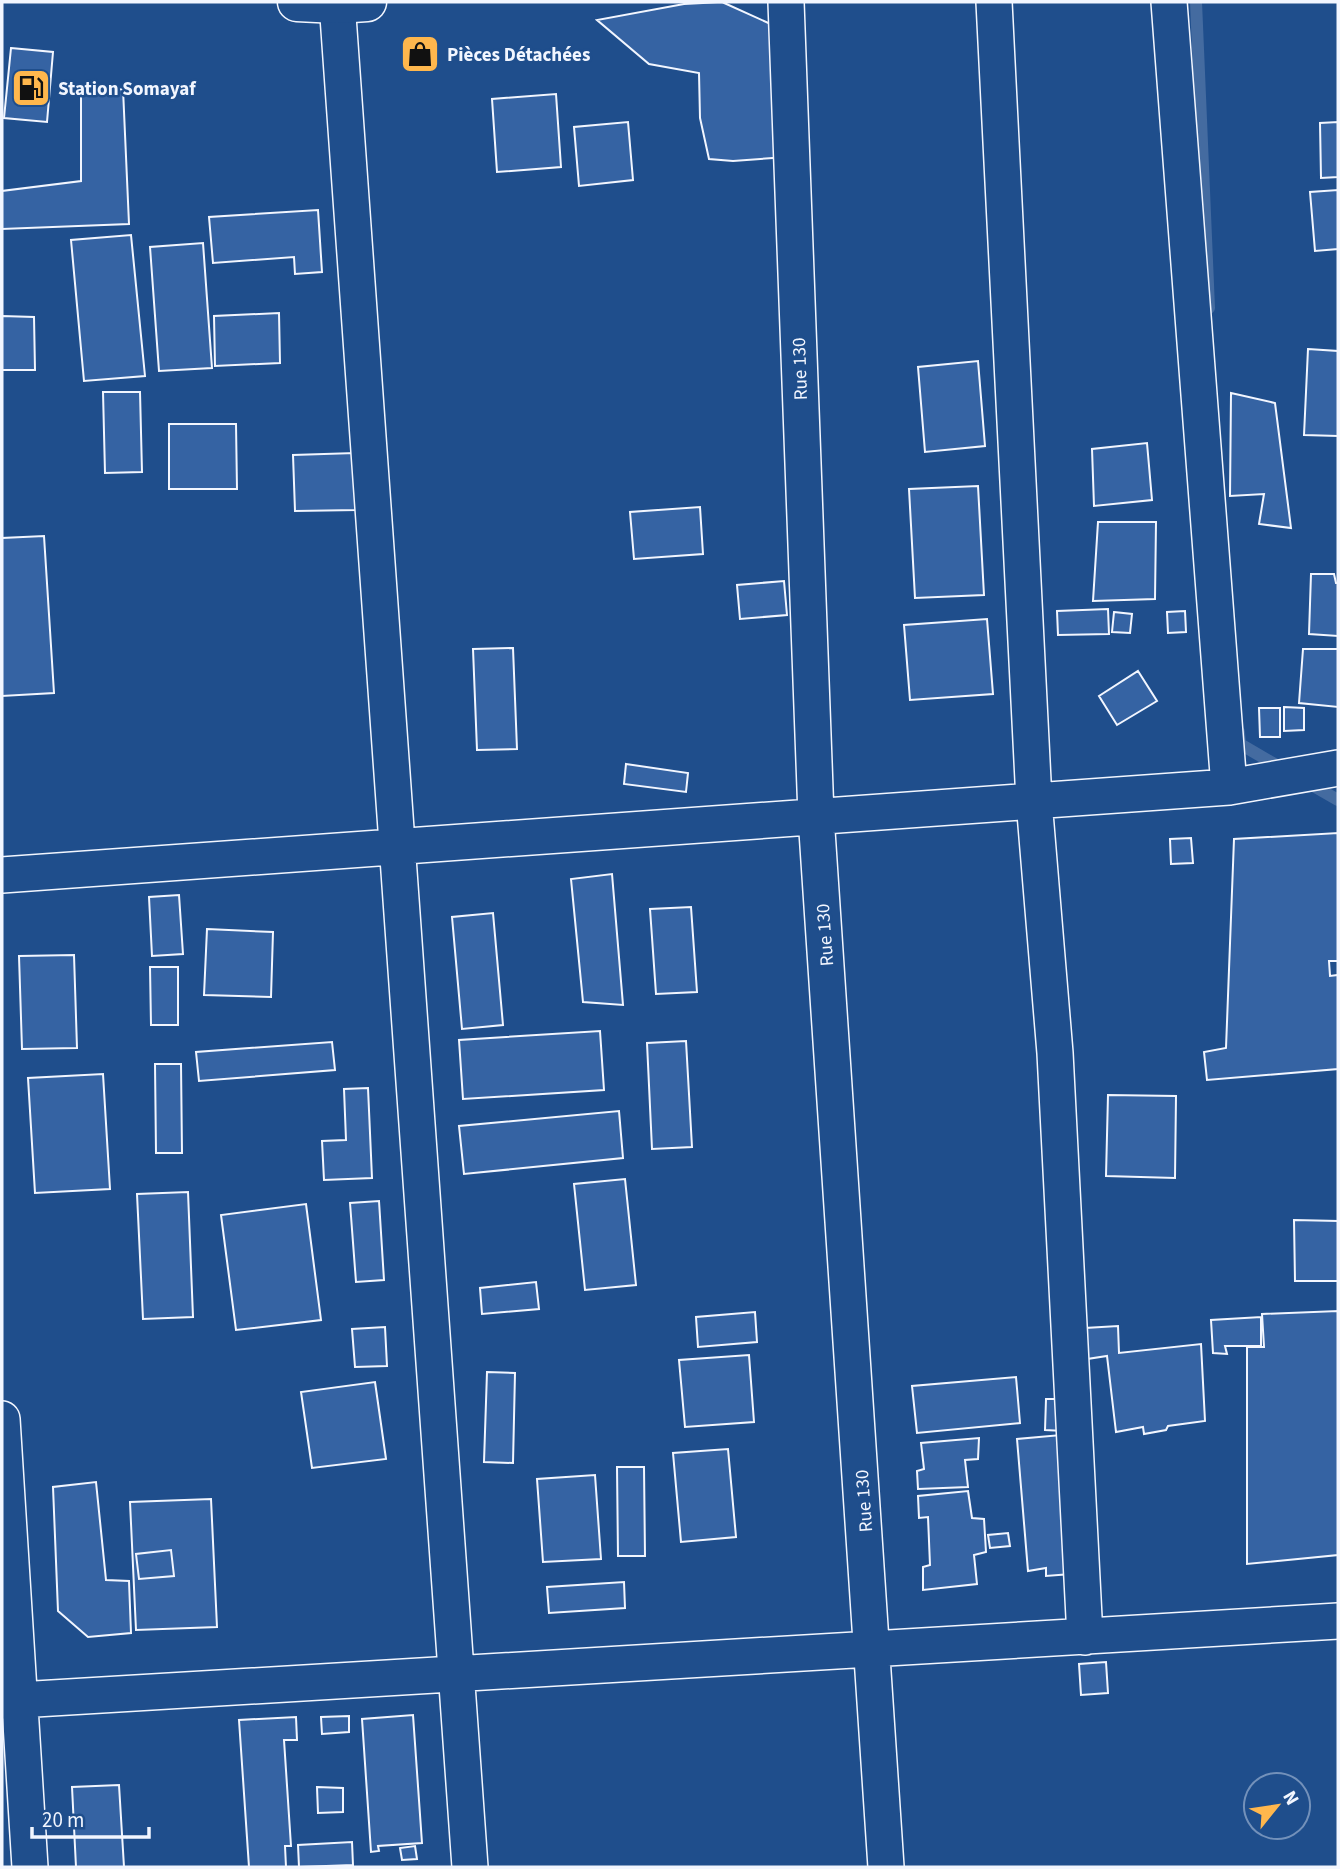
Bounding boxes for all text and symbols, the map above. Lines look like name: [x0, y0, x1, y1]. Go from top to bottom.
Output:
shop icon: Pièces Détachées: [399, 33, 441, 75]
place label: Pièces Détachées: [447, 42, 590, 69]
fuel station icon: Station Somayaf: [10, 67, 52, 109]
place label: Station Somayaf: [58, 76, 197, 103]
street label: Rue 130: [786, 337, 815, 401]
street label: Rue 130: [810, 903, 841, 967]
street label: Rue 130: [849, 1469, 880, 1533]
north arrow: [1242, 1771, 1312, 1841]
text: N: [1276, 1786, 1305, 1810]
scale bar: [32, 1796, 149, 1840]
text: 20 m: [42, 1805, 84, 1835]

